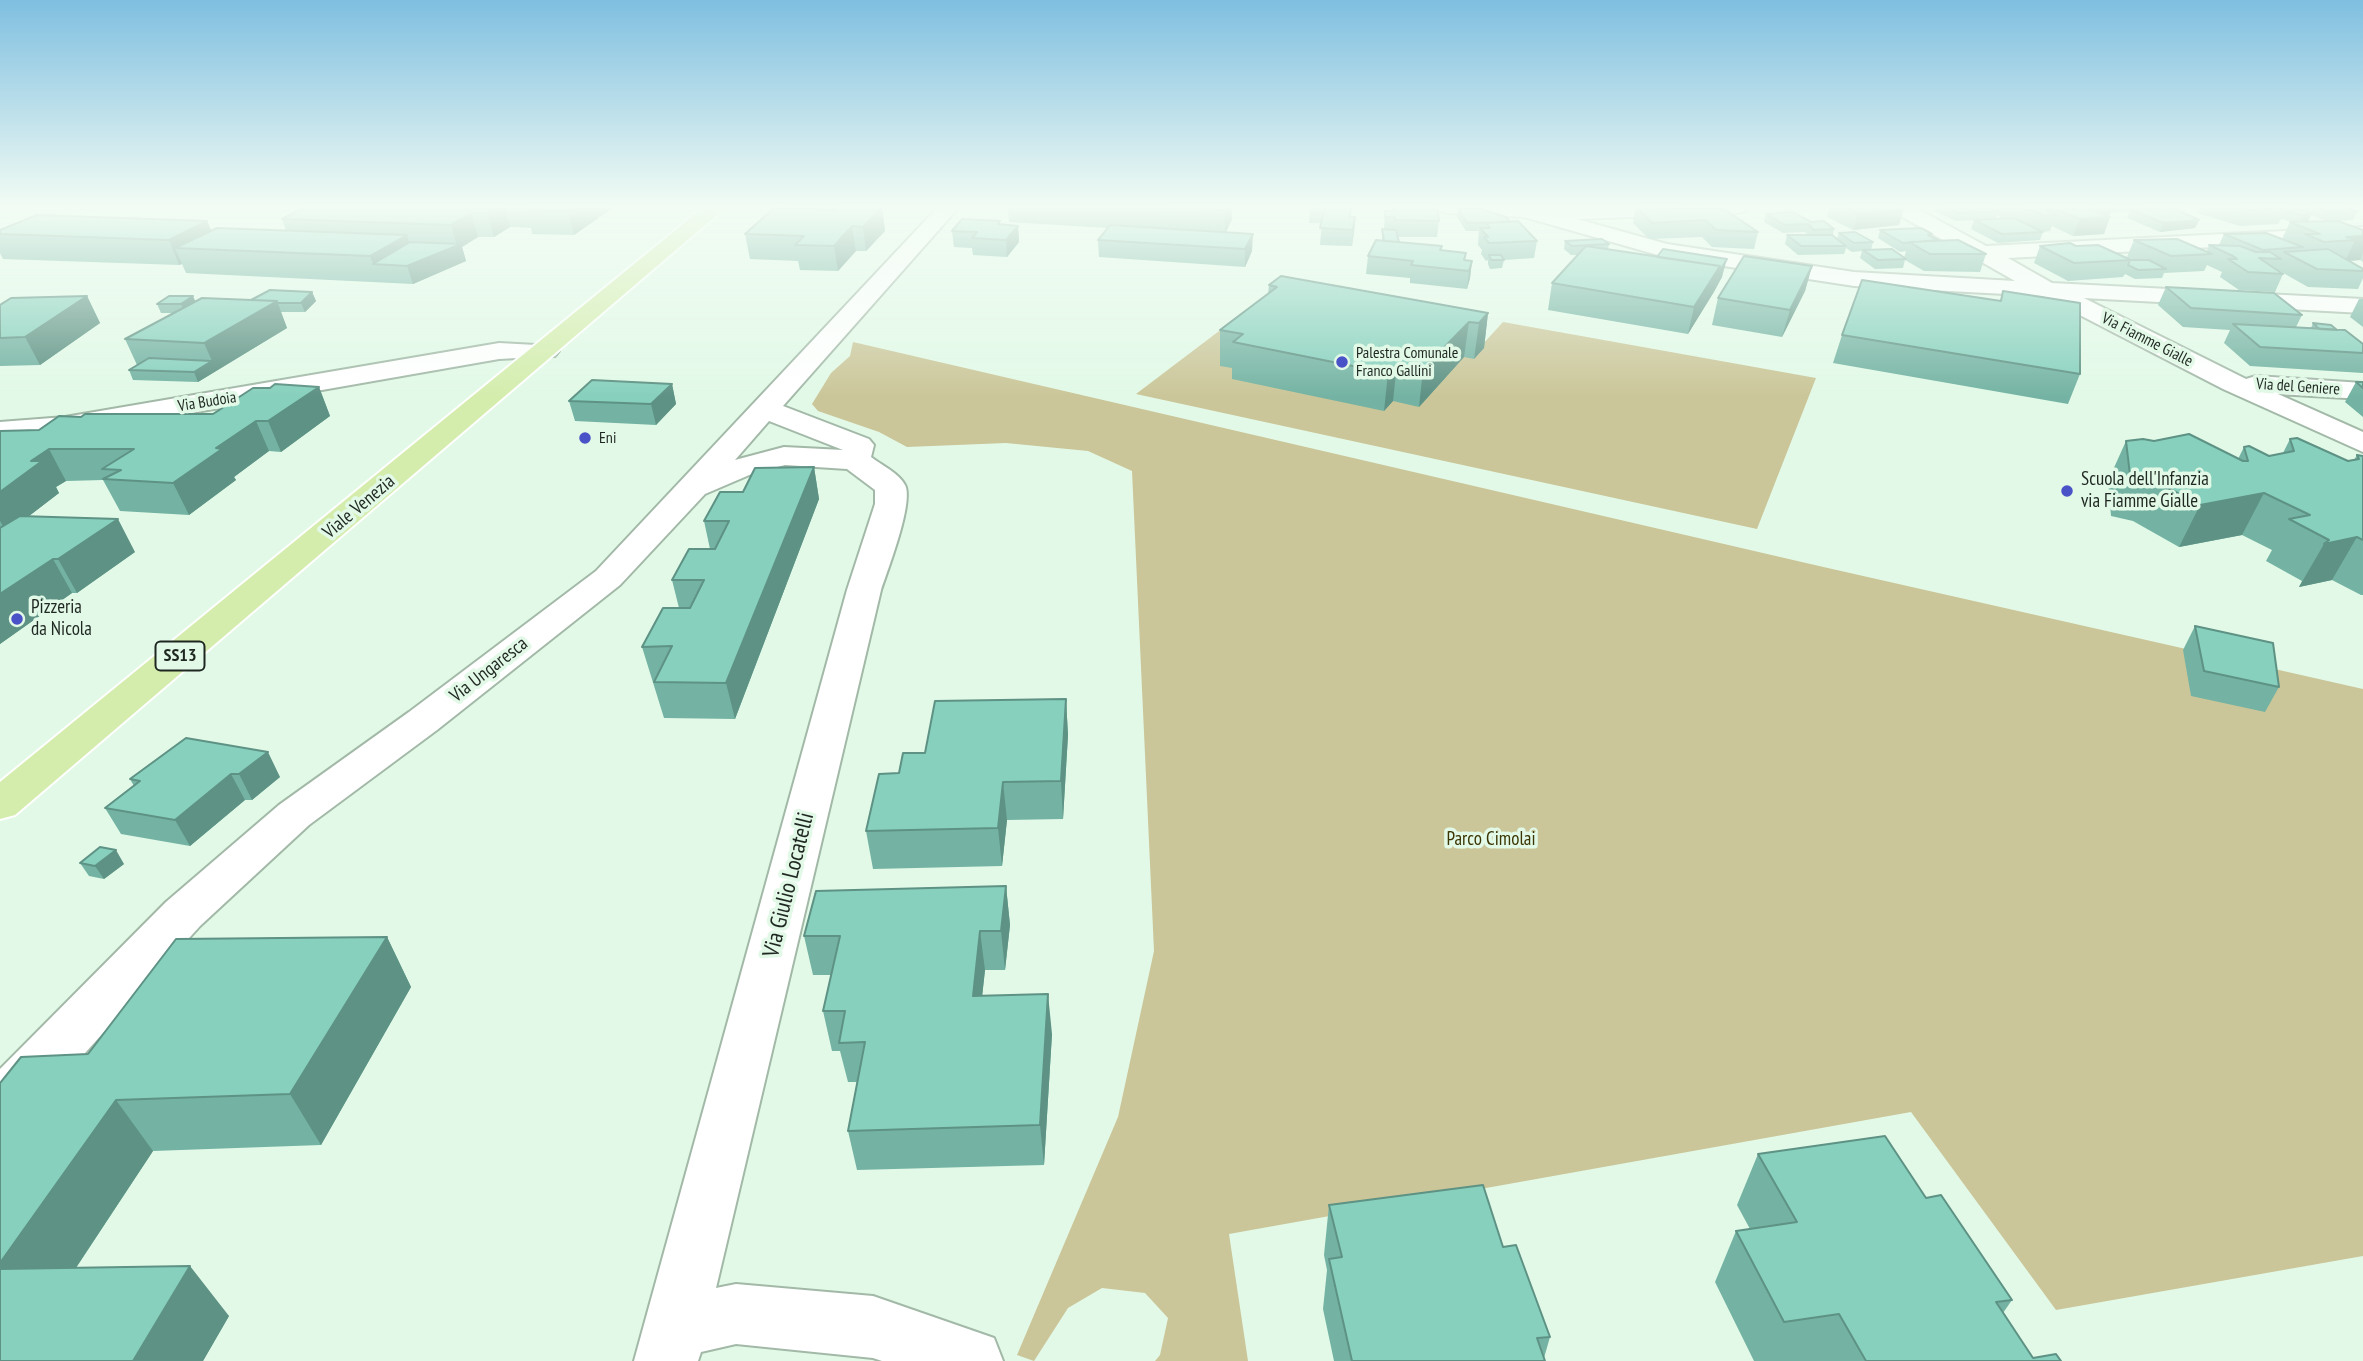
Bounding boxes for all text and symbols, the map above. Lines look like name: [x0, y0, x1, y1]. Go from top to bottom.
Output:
street label: Via Fiamme Gialle: [2098, 309, 2196, 371]
place label: Palestra Comunale Franco Gallini: [1356, 343, 1458, 381]
marker: Palestra Comunale Franco Gallini: [1334, 354, 1350, 370]
street label: Via del Geniere: [2255, 374, 2341, 400]
street label: Via Budoia: [176, 388, 238, 416]
place label: Eni: [599, 428, 616, 448]
marker: Eni: [577, 430, 593, 446]
place label: Scuola dell'Infanzia via Fiamme Gialle: [2081, 469, 2209, 513]
street label: Viale Venezia: [318, 470, 400, 544]
marker: Scuola dell'Infanzia via Fiamme Gialle: [2059, 483, 2075, 499]
place label: Pizzeria da Nicola: [31, 597, 92, 641]
marker: Pizzeria da Nicola: [9, 611, 25, 627]
street label: Via Ungaresca: [446, 633, 532, 707]
road number: SS13: [156, 642, 204, 670]
street label: Via Giulio Locatelli: [758, 810, 820, 960]
park label: Parco Cimolai: [1446, 829, 1536, 851]

